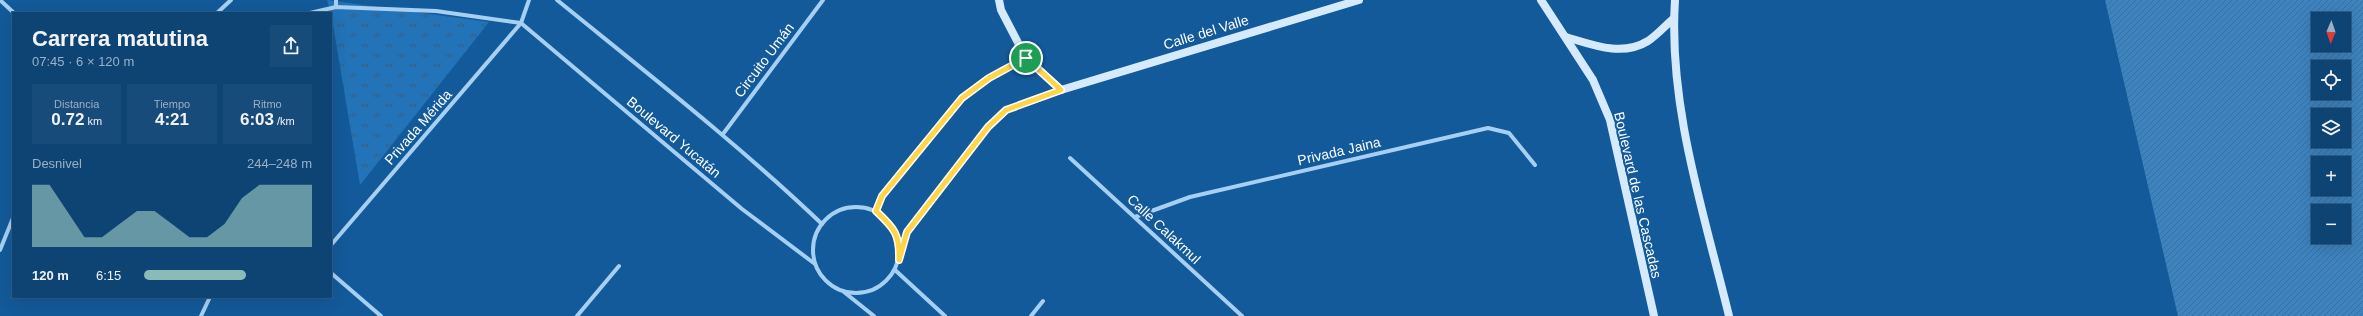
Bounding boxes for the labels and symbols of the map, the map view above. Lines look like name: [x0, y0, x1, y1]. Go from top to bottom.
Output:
street label: Calle del Valle: [1161, 11, 1251, 53]
north arrow: [2311, 12, 2351, 52]
street label: Circuito Umán: [731, 20, 797, 100]
pin: [1009, 41, 1043, 75]
street label: Privada Mérida: [381, 86, 455, 168]
street label: Boulevard Yucatán: [624, 93, 724, 181]
street label: Boulevard de las Cascadas: [1611, 110, 1665, 280]
street label: Privada Jaina: [1296, 134, 1382, 168]
street label: Calle Calakmul: [1124, 191, 1204, 267]

